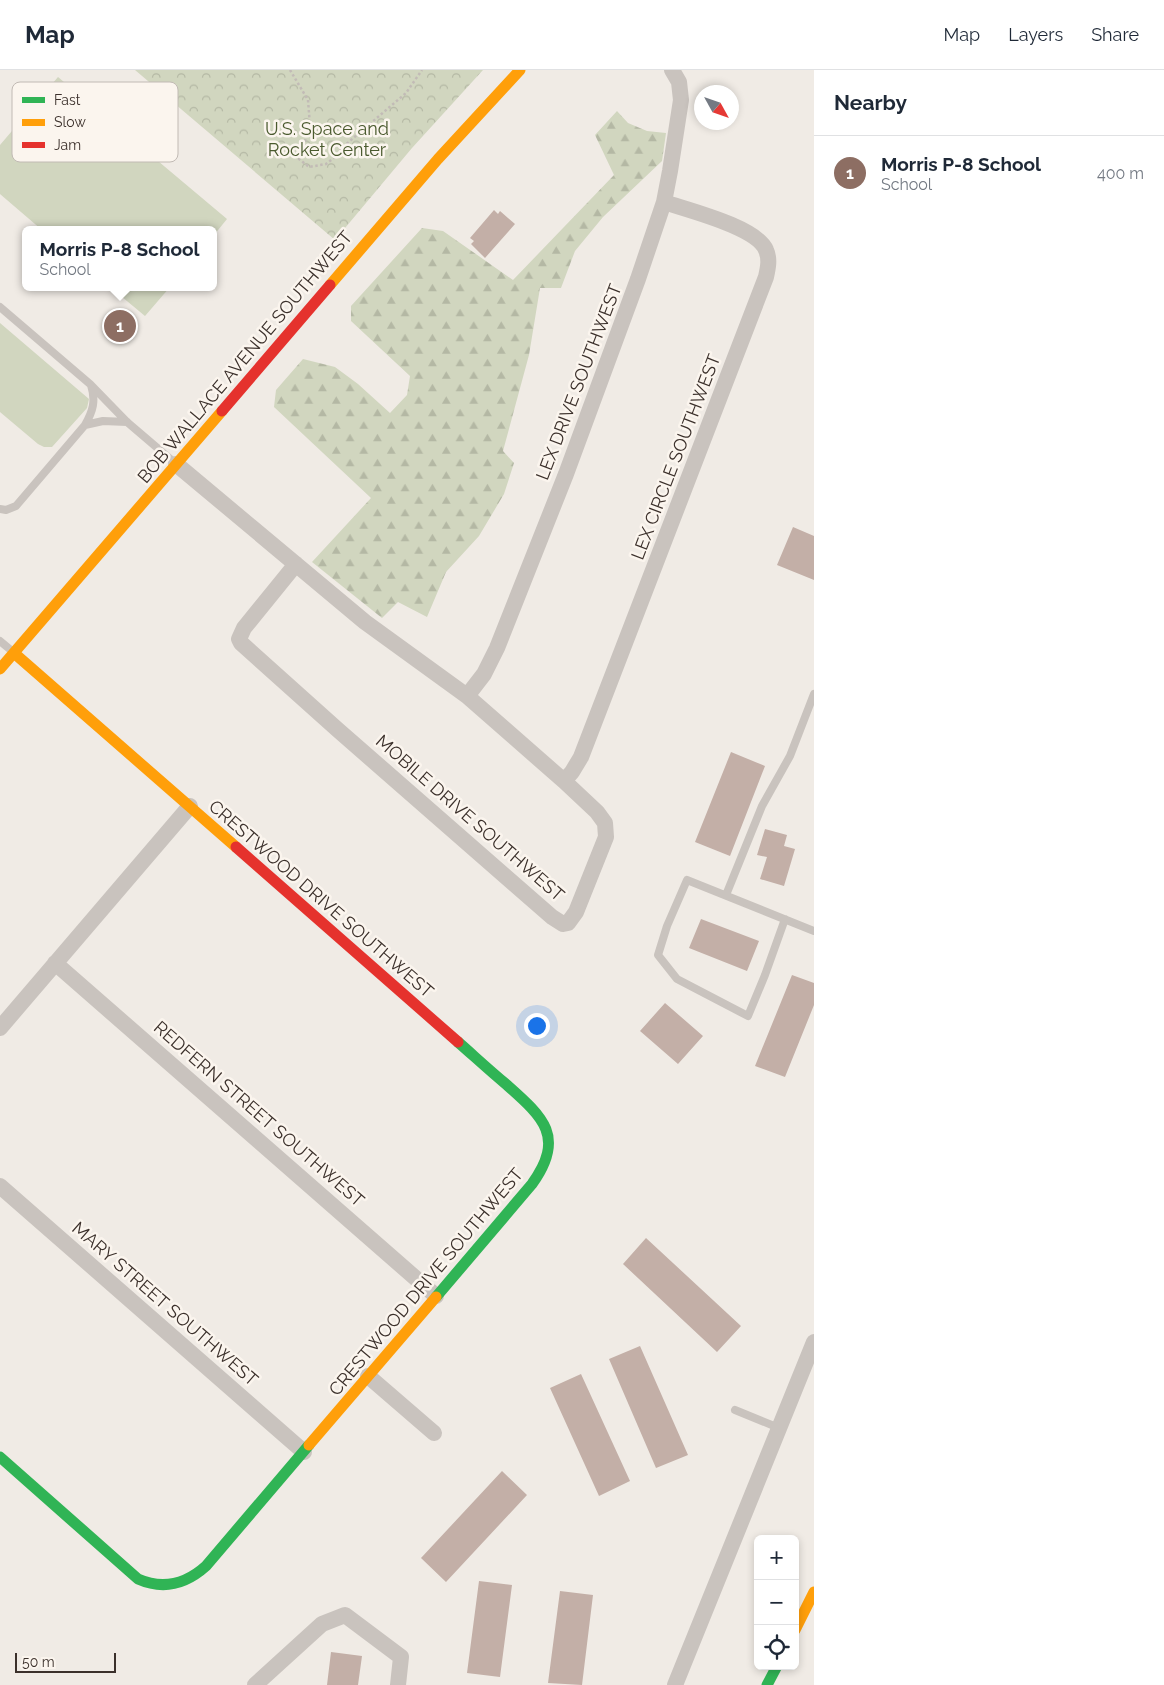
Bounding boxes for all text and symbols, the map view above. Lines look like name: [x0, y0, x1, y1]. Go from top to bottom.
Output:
text: Map: [25, 20, 75, 49]
text: Map: [944, 24, 980, 45]
text: Layers: [1008, 24, 1063, 45]
text: Share: [1091, 24, 1139, 45]
legend: [12, 82, 178, 162]
north arrow: [694, 85, 739, 130]
text: Nearby: [834, 90, 907, 115]
text: Fast: [54, 92, 81, 108]
text: Slow: [54, 114, 86, 130]
park label: U.S. Space and Rocket Center: [265, 118, 389, 160]
text: Jam: [54, 137, 81, 153]
text: Morris P-8 School: [881, 153, 1041, 175]
text: 1: [846, 164, 854, 183]
text: 400 m: [1097, 164, 1144, 183]
text: School: [881, 175, 932, 194]
popup: [22, 226, 217, 291]
street label: BOB WALLACE AVENUE SOUTHWEST: [133, 226, 356, 487]
text: Morris P-8 School: [40, 238, 199, 260]
text: School: [40, 260, 91, 279]
street label: LEX DRIVE SOUTHWEST: [531, 281, 626, 483]
pin: 1: [104, 307, 136, 345]
street label: LEX CIRCLE SOUTHWEST: [627, 351, 724, 562]
street label: MOBILE DRIVE SOUTHWEST: [372, 730, 569, 905]
street label: CRESTWOOD DRIVE SOUTHWEST: [205, 795, 438, 1002]
your location: [524, 1013, 550, 1039]
street label: REDFERN STREET SOUTHWEST: [150, 1017, 369, 1211]
street label: CRESTWOOD DRIVE SOUTHWEST: [324, 1164, 527, 1400]
street label: MARY STREET SOUTHWEST: [68, 1217, 263, 1390]
map controls: [754, 1535, 799, 1670]
button: +: [754, 1535, 799, 1580]
button: −: [754, 1580, 799, 1625]
button: locate: [754, 1625, 799, 1670]
scale bar: [15, 1650, 116, 1673]
text: 50 m: [22, 1654, 55, 1670]

